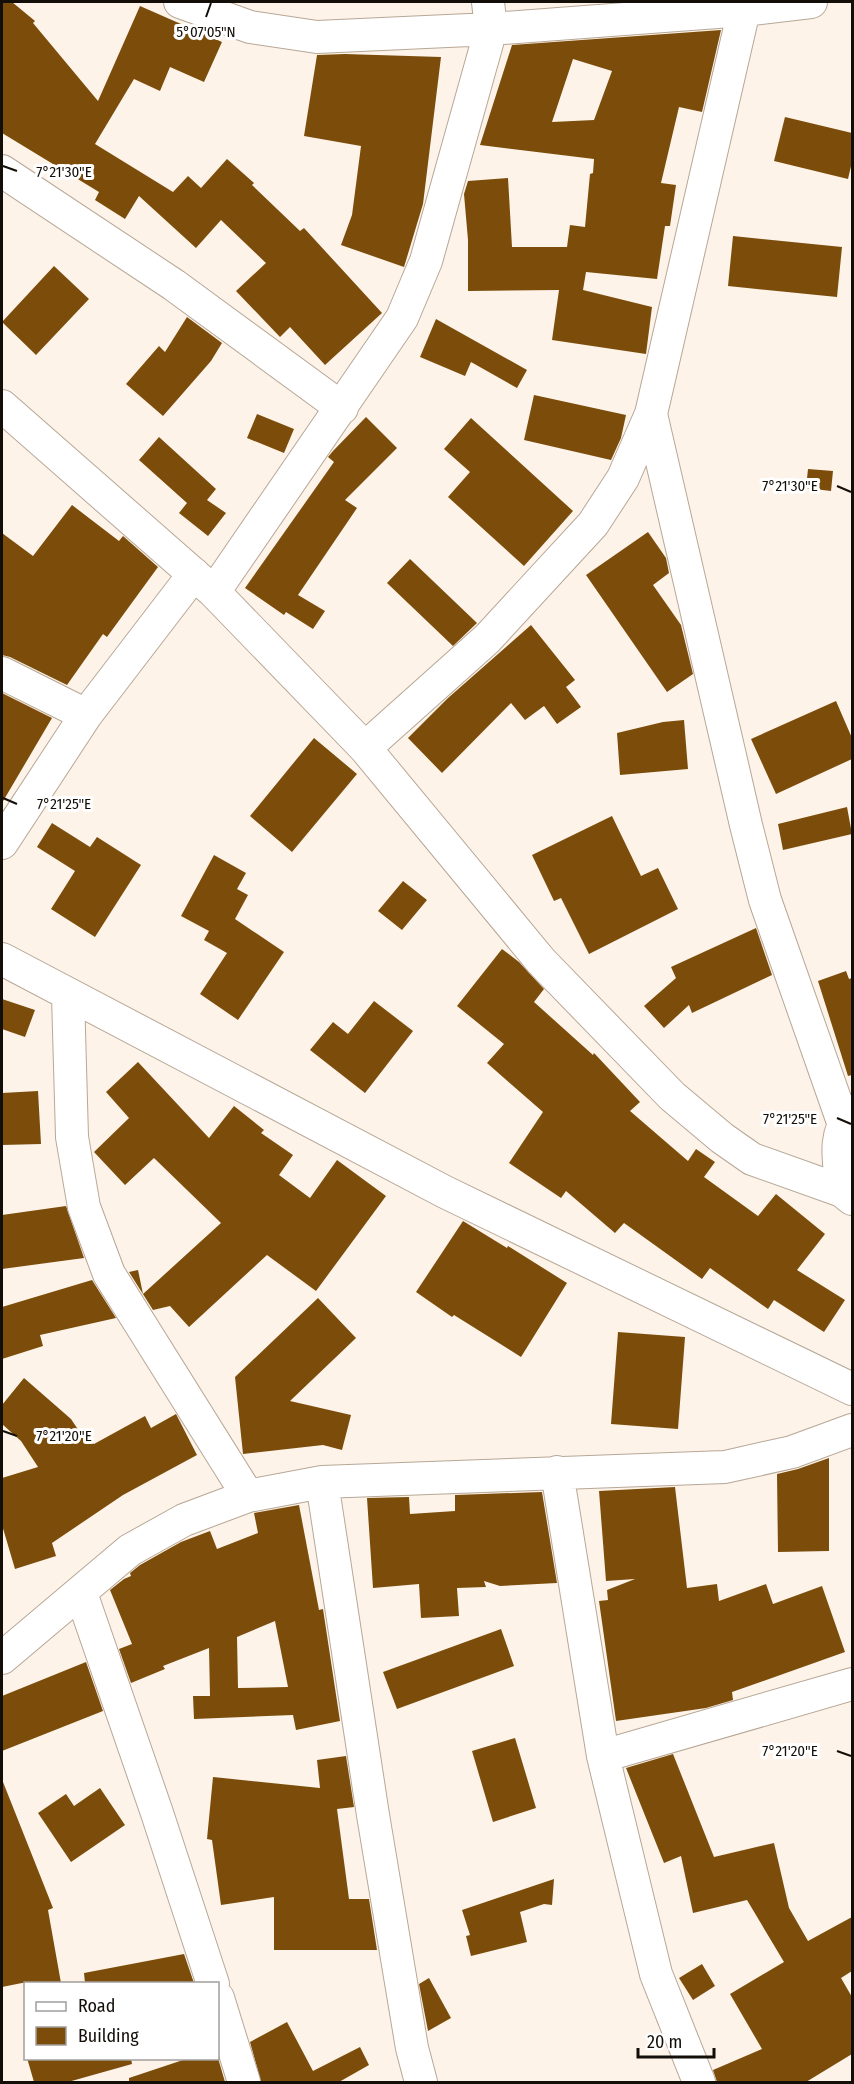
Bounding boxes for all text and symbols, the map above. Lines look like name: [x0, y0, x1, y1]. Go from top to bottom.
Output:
text: 5°07'05"N: [176, 23, 236, 41]
text: 7°21'30"E: [36, 163, 92, 181]
text: 7°21'30"E: [762, 477, 818, 495]
text: 7°21'25"E: [37, 795, 91, 813]
text: 7°21'25"E: [763, 1110, 817, 1128]
text: 7°21'20"E: [36, 1427, 92, 1445]
text: 7°21'20"E: [762, 1742, 818, 1760]
legend: [24, 1982, 219, 2060]
text: Road: [78, 1995, 115, 2017]
scale bar: [638, 2021, 714, 2059]
text: Building: [78, 2025, 139, 2047]
text: 20 m: [647, 2031, 682, 2053]

